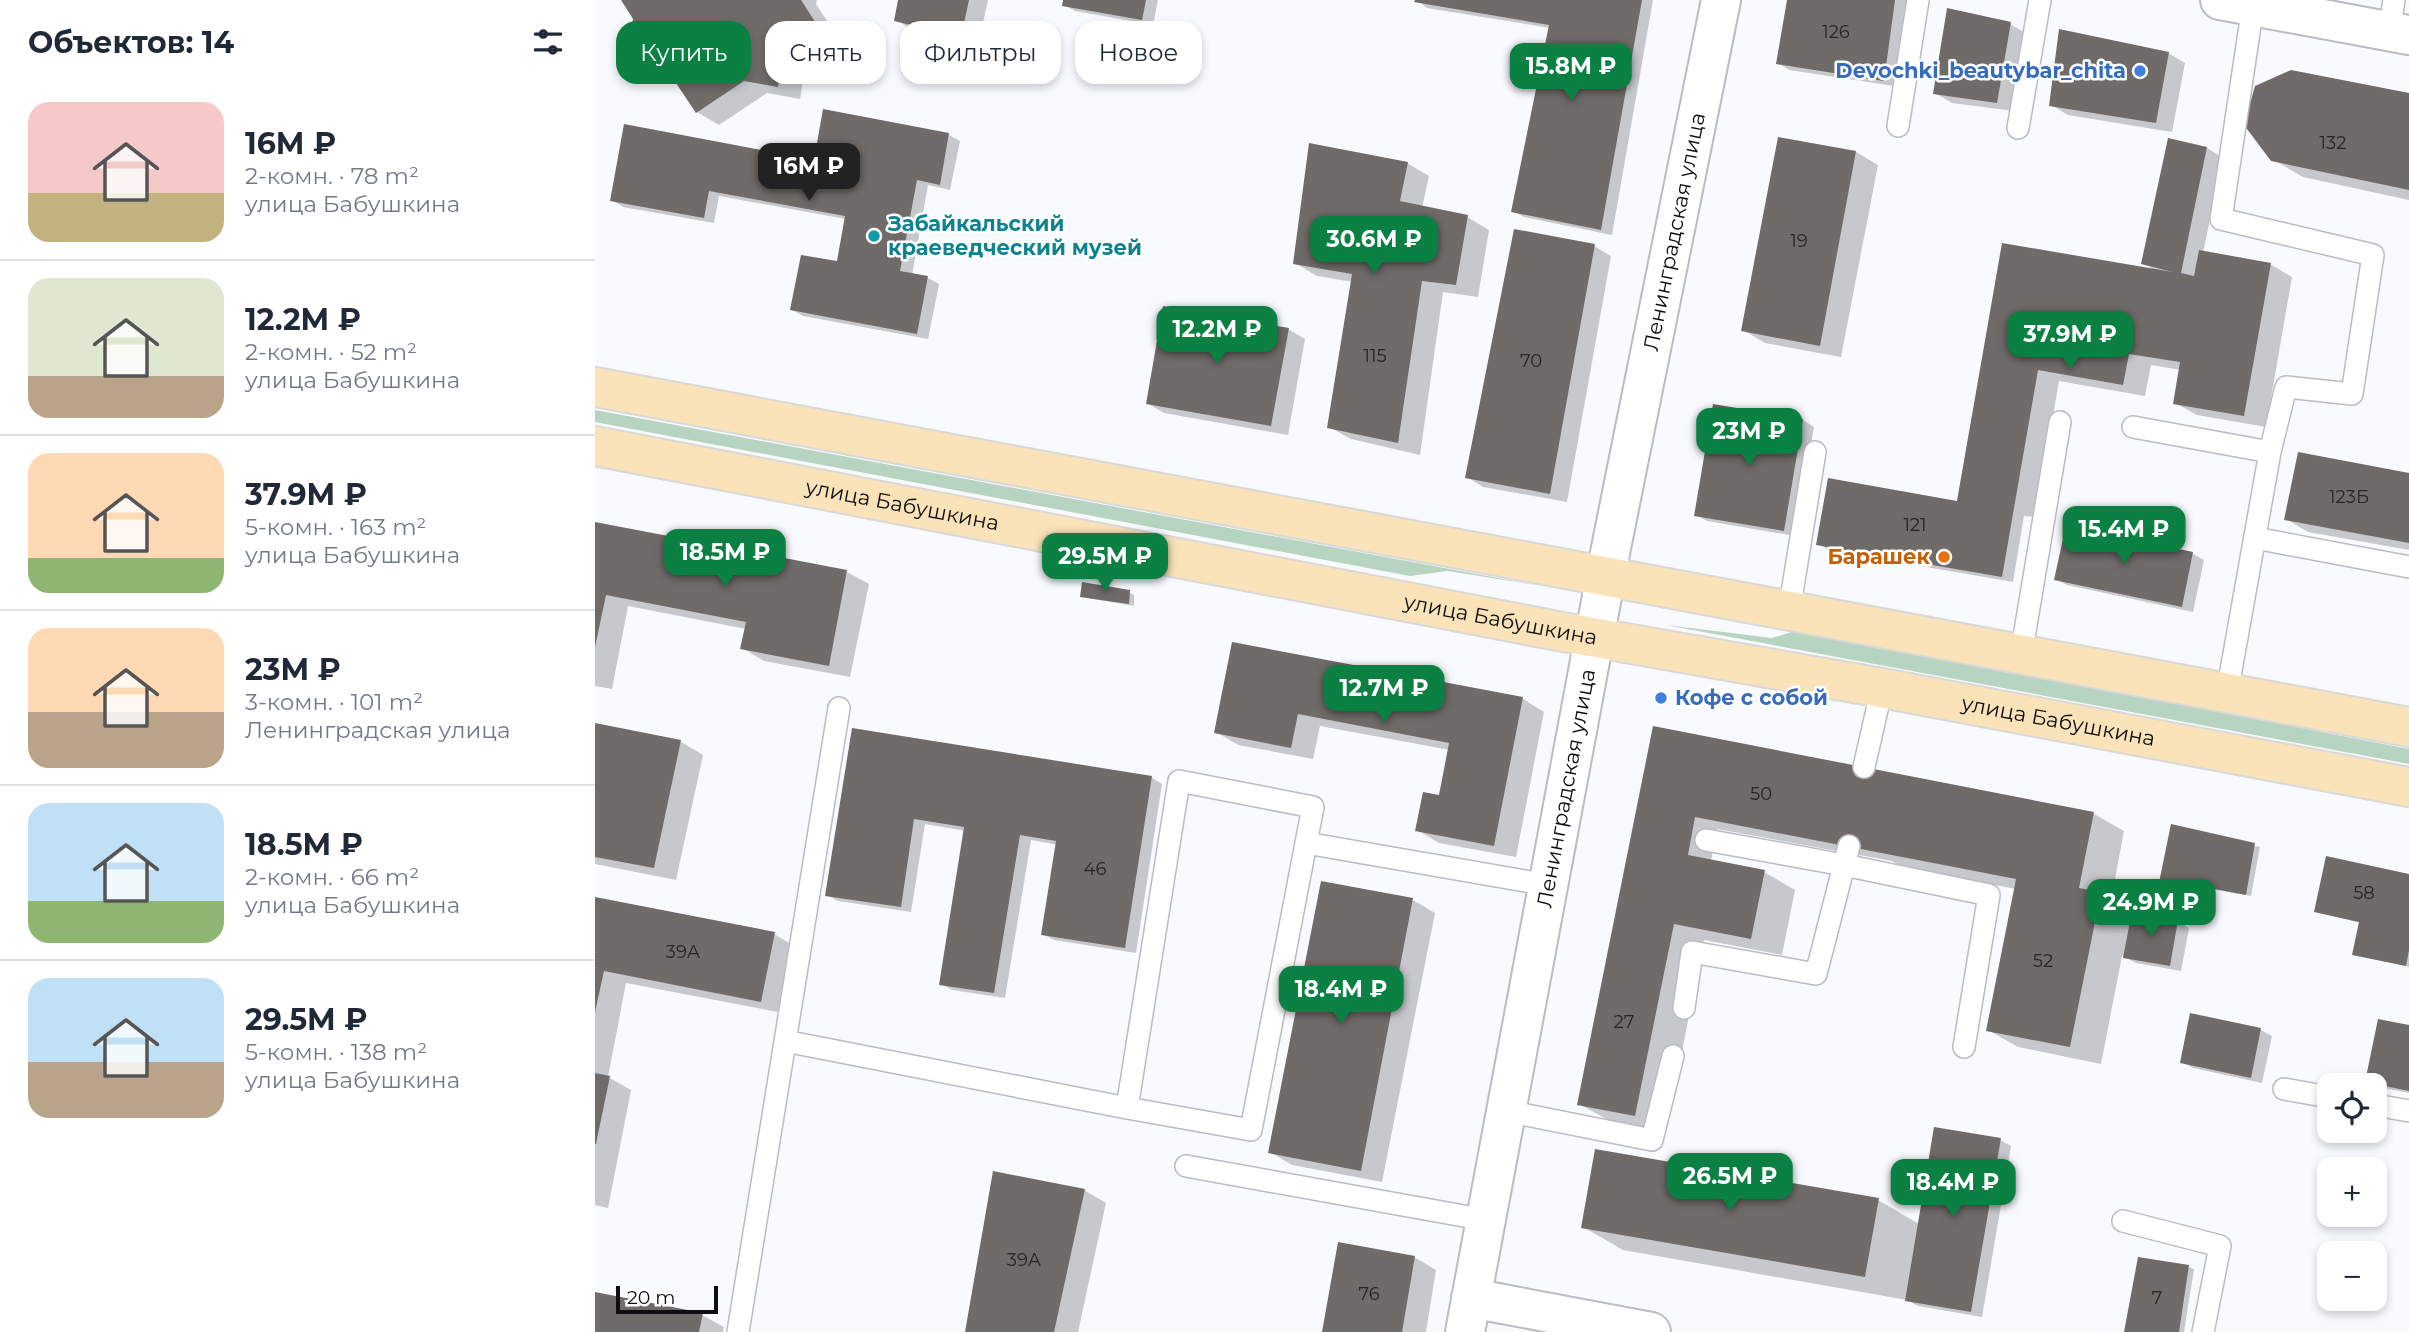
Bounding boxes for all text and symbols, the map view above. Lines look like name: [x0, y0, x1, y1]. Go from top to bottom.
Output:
chip: Купить: [616, 21, 751, 84]
chip: Снять: [765, 21, 886, 84]
chip: Фильтры: [900, 21, 1061, 84]
chip: Новое: [1075, 21, 1202, 84]
house number: 126: [1822, 21, 1850, 43]
icon: filters: [529, 23, 567, 61]
text: Объектов: 14: [28, 24, 234, 61]
pin: 15.8M ₽: [1506, 43, 1636, 103]
text: 15.8M ₽: [1526, 52, 1616, 80]
place label: Devochki_beautybar_chita: [1835, 58, 2126, 83]
marker: Devochki_beautybar_chita: [2132, 63, 2148, 79]
street label: Ленинградская улица: [1638, 110, 1710, 353]
text: 16M ₽: [245, 125, 336, 162]
icon: home: [84, 130, 168, 214]
house number: 132: [2320, 132, 2346, 154]
pin: 16M ₽: [760, 144, 858, 203]
text: 16M ₽: [774, 152, 844, 180]
text: 2-комн. · 78 m²: [245, 162, 419, 190]
text: улица Бабушкина: [245, 190, 460, 218]
place label: Забайкальский краеведческий музей: [887, 211, 1142, 260]
pin: 30.6M ₽: [1309, 216, 1439, 276]
text: 30.6M ₽: [1326, 225, 1422, 253]
marker: Забайкальский краеведческий музей: [866, 228, 882, 244]
house number: 19: [1790, 230, 1808, 252]
text: 12.2M ₽: [245, 301, 361, 338]
icon: home: [84, 306, 168, 390]
pin: 12.2M ₽: [1152, 306, 1282, 366]
pin: 37.9M ₽: [2005, 312, 2135, 371]
text: 12.2M ₽: [1173, 315, 1261, 343]
text: 37.9M ₽: [2023, 320, 2117, 348]
text: 2-комн. · 52 m²: [245, 338, 417, 366]
house number: 115: [1363, 345, 1387, 367]
house number: 70: [1520, 350, 1542, 372]
text: улица Бабушкина: [245, 366, 460, 394]
pin: 23M ₽: [1700, 408, 1798, 468]
text: 23M ₽: [1712, 417, 1786, 445]
street label: улица Бабушкина: [803, 474, 1001, 535]
text: 37.9M ₽: [245, 476, 367, 513]
icon: home: [84, 481, 168, 565]
house number: 123Б: [2329, 486, 2369, 508]
pin: 15.4M ₽: [2059, 506, 2189, 566]
text: 5-комн. · 163 m²: [245, 513, 426, 541]
house number: 121: [1903, 514, 1927, 536]
text: 15.4M ₽: [2079, 515, 2169, 543]
pin: 18.5M ₽: [660, 530, 790, 589]
pin: 29.5M ₽: [1040, 534, 1170, 593]
text: 18.5M ₽: [680, 538, 770, 566]
text: улица Бабушкина: [245, 541, 460, 569]
text: 29.5M ₽: [1058, 542, 1152, 570]
place label: Барашек: [1827, 544, 1931, 569]
marker: Барашек: [1936, 549, 1952, 565]
street label: улица Бабушкина: [1401, 588, 1599, 650]
text: 23M ₽: [245, 651, 341, 688]
icon: home: [84, 656, 168, 740]
pin: 12.7M ₽: [1319, 666, 1449, 725]
street label: Ленинградская улица: [1531, 667, 1600, 910]
text: 12.7M ₽: [1339, 674, 1429, 702]
place label: Кофе с собой: [1675, 685, 1828, 710]
text: 3-комн. · 101 m²: [245, 688, 423, 716]
marker: Кофе с собой: [1653, 690, 1669, 706]
street label: улица Бабушкина: [1959, 690, 2157, 751]
text: Ленинградская улица: [245, 716, 510, 744]
house number: 50: [1750, 783, 1772, 805]
text: 18.5M ₽: [245, 826, 363, 863]
icon: home: [84, 831, 168, 915]
house number: 46: [1084, 858, 1106, 880]
text: 2-комн. · 66 m²: [245, 863, 419, 891]
pin: 24.9M ₽: [2086, 880, 2216, 939]
house number: 58: [2353, 882, 2375, 904]
text: 24.9M ₽: [2103, 888, 2199, 916]
text: улица Бабушкина: [245, 891, 460, 919]
house number: 39А: [666, 941, 701, 963]
house number: 52: [2033, 950, 2053, 972]
pin: 18.4M ₽: [1276, 967, 1406, 1026]
text: 18.4M ₽: [1295, 975, 1387, 1003]
text: 29.5M ₽: [245, 1001, 368, 1038]
icon: home: [84, 1006, 168, 1090]
house number: 27: [1614, 1011, 1634, 1033]
text: 5-комн. · 138 m²: [245, 1038, 427, 1066]
text: улица Бабушкина: [245, 1066, 460, 1094]
map controls: [2317, 1073, 2387, 1311]
button: locate: [2317, 1073, 2387, 1143]
pin: 26.5M ₽: [1665, 1154, 1795, 1213]
button: +: [2317, 1157, 2387, 1227]
pin: 18.4M ₽: [1888, 1160, 2018, 1219]
text: 26.5M ₽: [1683, 1162, 1777, 1190]
text: 18.4M ₽: [1907, 1168, 1999, 1196]
button: −: [2317, 1241, 2387, 1311]
house number: 39А: [1007, 1249, 1042, 1271]
scale bar: [616, 1283, 717, 1315]
house number: 76: [1358, 1283, 1380, 1305]
text: 20 m: [627, 1286, 675, 1309]
house number: 7: [2152, 1287, 2162, 1309]

